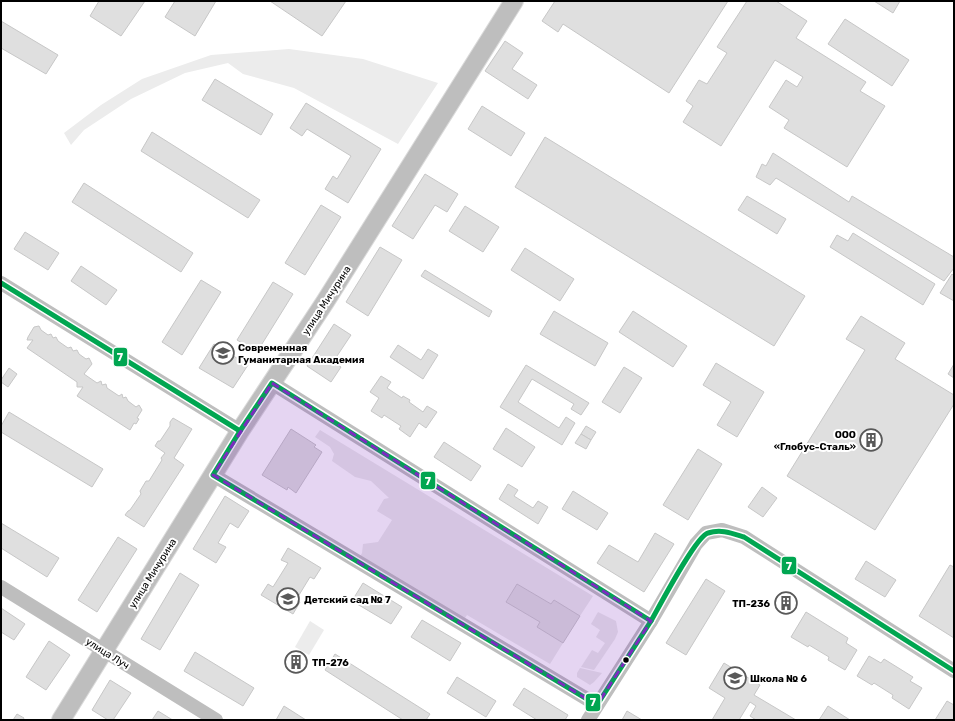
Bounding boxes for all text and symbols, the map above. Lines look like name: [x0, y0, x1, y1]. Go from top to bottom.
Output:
street label: улица Мичурина: [300, 264, 354, 337]
school or university icon: Современная Гуманитарная Академия: [210, 340, 236, 366]
place label: Современная Гуманитарная Академия: [238, 342, 365, 366]
line badge: 7: [113, 347, 128, 367]
text: 7: [117, 351, 124, 364]
building icon: ООО «Глобус-Сталь»: [858, 427, 884, 453]
place label: ООО «Глобус-Сталь»: [774, 429, 856, 453]
line badge: 7: [420, 471, 436, 490]
text: 7: [425, 475, 432, 488]
street label: улица Мичурина: [127, 536, 179, 611]
line badge: 7: [781, 556, 797, 575]
text: 7: [786, 560, 793, 573]
school or university icon: Детский сад № 7: [275, 586, 301, 612]
building icon: ТП-236: [773, 590, 799, 616]
place label: Детский сад № 7: [304, 594, 391, 606]
place label: ТП-236: [732, 598, 770, 610]
street label: улица Луч: [83, 636, 132, 672]
building icon: ТП-276: [283, 649, 309, 675]
unlabelled marker: [621, 655, 631, 665]
place label: ТП-276: [312, 657, 349, 669]
school or university icon: Школа № 6: [722, 665, 748, 691]
place label: Школа № 6: [750, 673, 807, 685]
line badge: 7: [585, 693, 601, 712]
text: 7: [590, 696, 597, 709]

